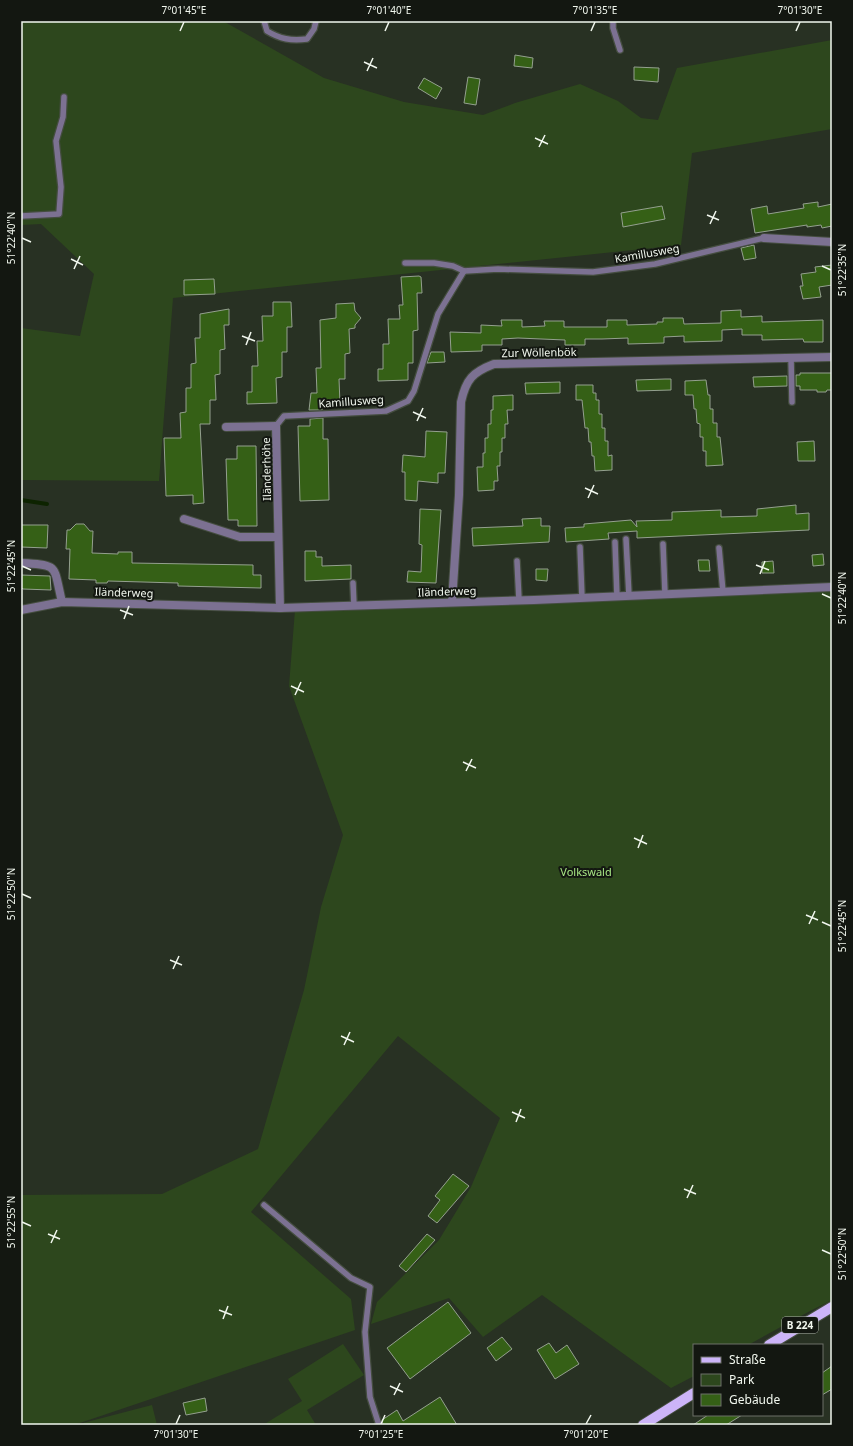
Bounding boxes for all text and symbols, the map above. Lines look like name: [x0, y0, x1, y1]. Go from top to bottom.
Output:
text: 7°01'45"E: [162, 3, 206, 17]
text: 7°01'40"E: [367, 3, 411, 17]
text: 7°01'35"E: [573, 3, 617, 17]
text: 7°01'30"E: [778, 3, 822, 17]
text: 51°22'40"N: [4, 212, 18, 264]
street label: Kamillusweg: [613, 240, 681, 266]
text: 51°22'35"N: [835, 244, 849, 296]
street label: Zur Wöllenbök: [501, 344, 577, 360]
street label: Kamillusweg: [318, 391, 384, 411]
street label: Iländerhöhe: [258, 437, 274, 501]
text: 51°22'45"N: [4, 540, 18, 592]
text: 51°22'40"N: [835, 572, 849, 624]
street label: Iländerweg: [417, 582, 477, 600]
street label: Iländerweg: [94, 583, 154, 601]
park label: Volkswald: [560, 864, 612, 879]
text: 51°22'50"N: [4, 868, 18, 920]
text: 51°22'45"N: [835, 900, 849, 952]
text: 51°22'55"N: [4, 1196, 18, 1248]
text: 51°22'50"N: [835, 1228, 849, 1280]
road number: B 224: [782, 1317, 818, 1333]
legend: [693, 1344, 823, 1416]
text: Straße: [729, 1351, 766, 1368]
text: Park: [729, 1371, 755, 1388]
text: Gebäude: [729, 1391, 780, 1408]
text: 7°01'30"E: [154, 1427, 198, 1441]
text: 7°01'25"E: [359, 1427, 403, 1441]
text: 7°01'20"E: [564, 1427, 608, 1441]

